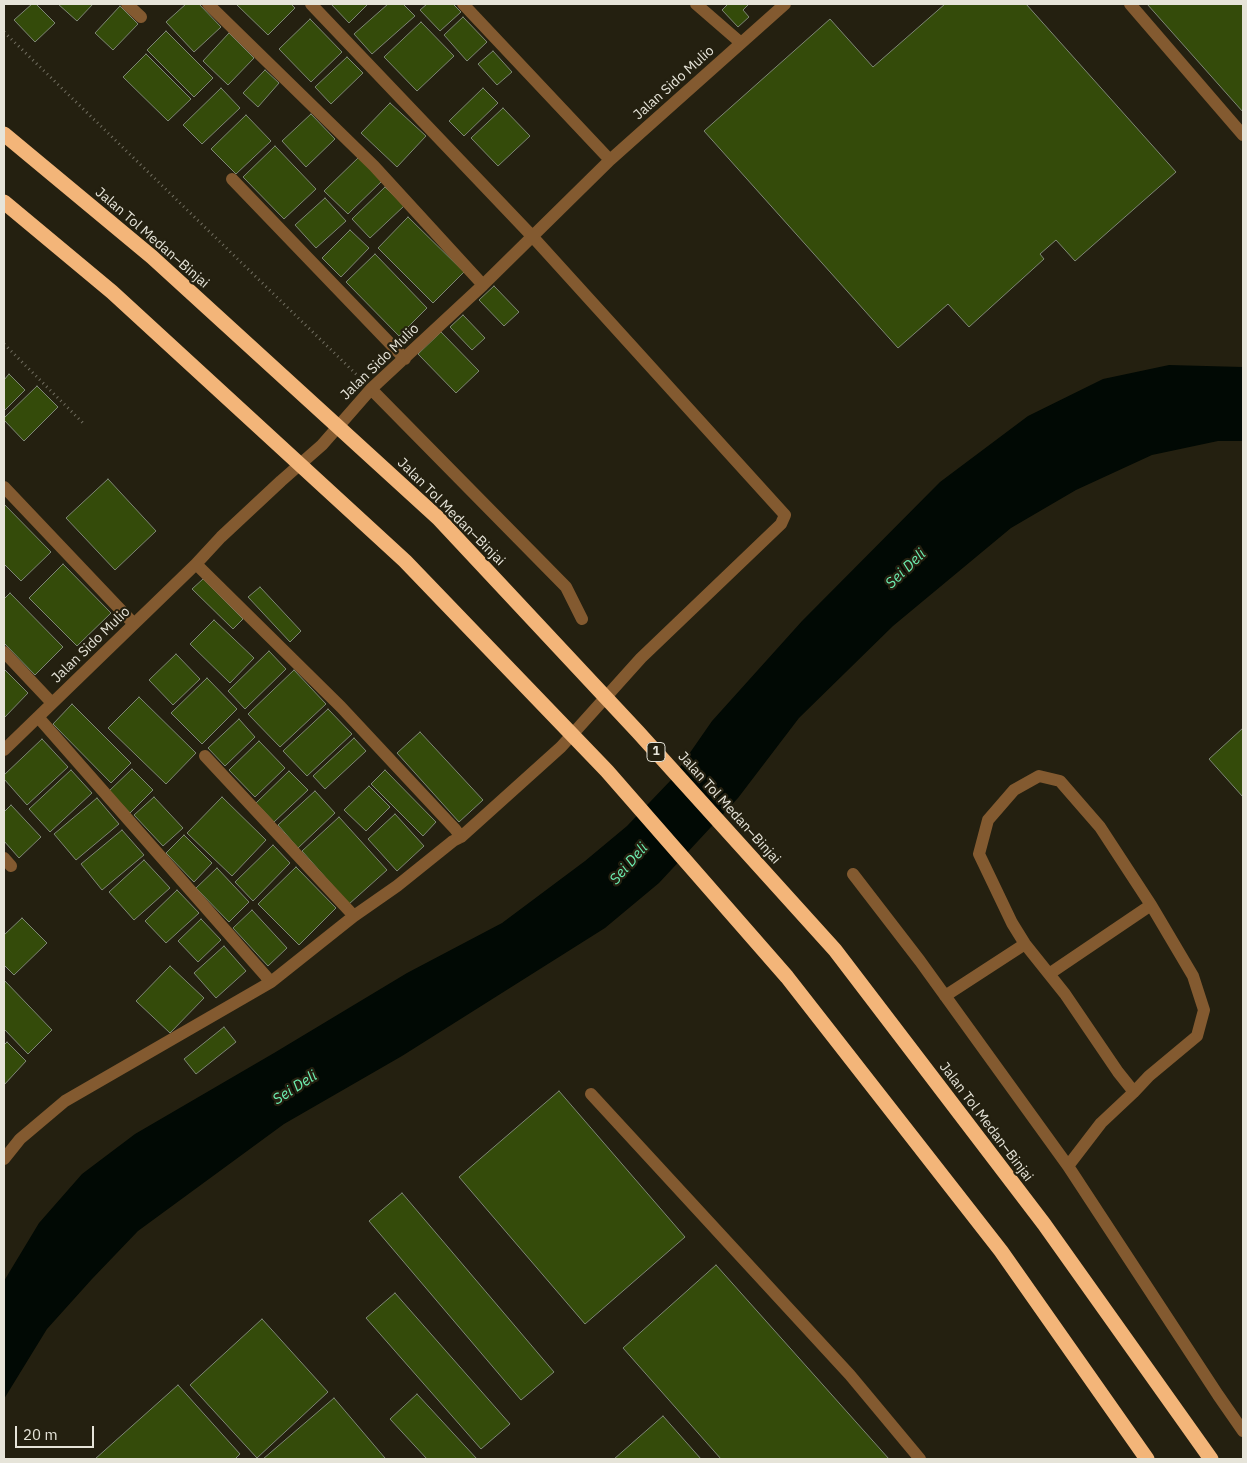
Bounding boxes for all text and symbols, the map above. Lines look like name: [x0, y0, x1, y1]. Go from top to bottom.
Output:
street label: Jalan Sido Mulio: [630, 42, 718, 124]
street label: Jalan Tol Medan–Binjai: [92, 184, 212, 292]
street label: Jalan Sido Mulio: [337, 320, 423, 404]
street label: Jalan Tol Medan–Binjai: [394, 455, 508, 569]
water label: Sei Deli: [882, 545, 930, 593]
street label: Jalan Sido Mulio: [48, 603, 134, 687]
road number: 1: [647, 742, 665, 762]
street label: Jalan Tol Medan–Binjai: [674, 748, 784, 868]
water label: Sei Deli: [606, 840, 652, 888]
street label: Jalan Tol Medan–Binjai: [936, 1059, 1036, 1185]
water label: Sei Deli: [269, 1067, 321, 1109]
scale bar: [18, 1416, 96, 1448]
text: 20 m: [23, 1425, 58, 1444]

